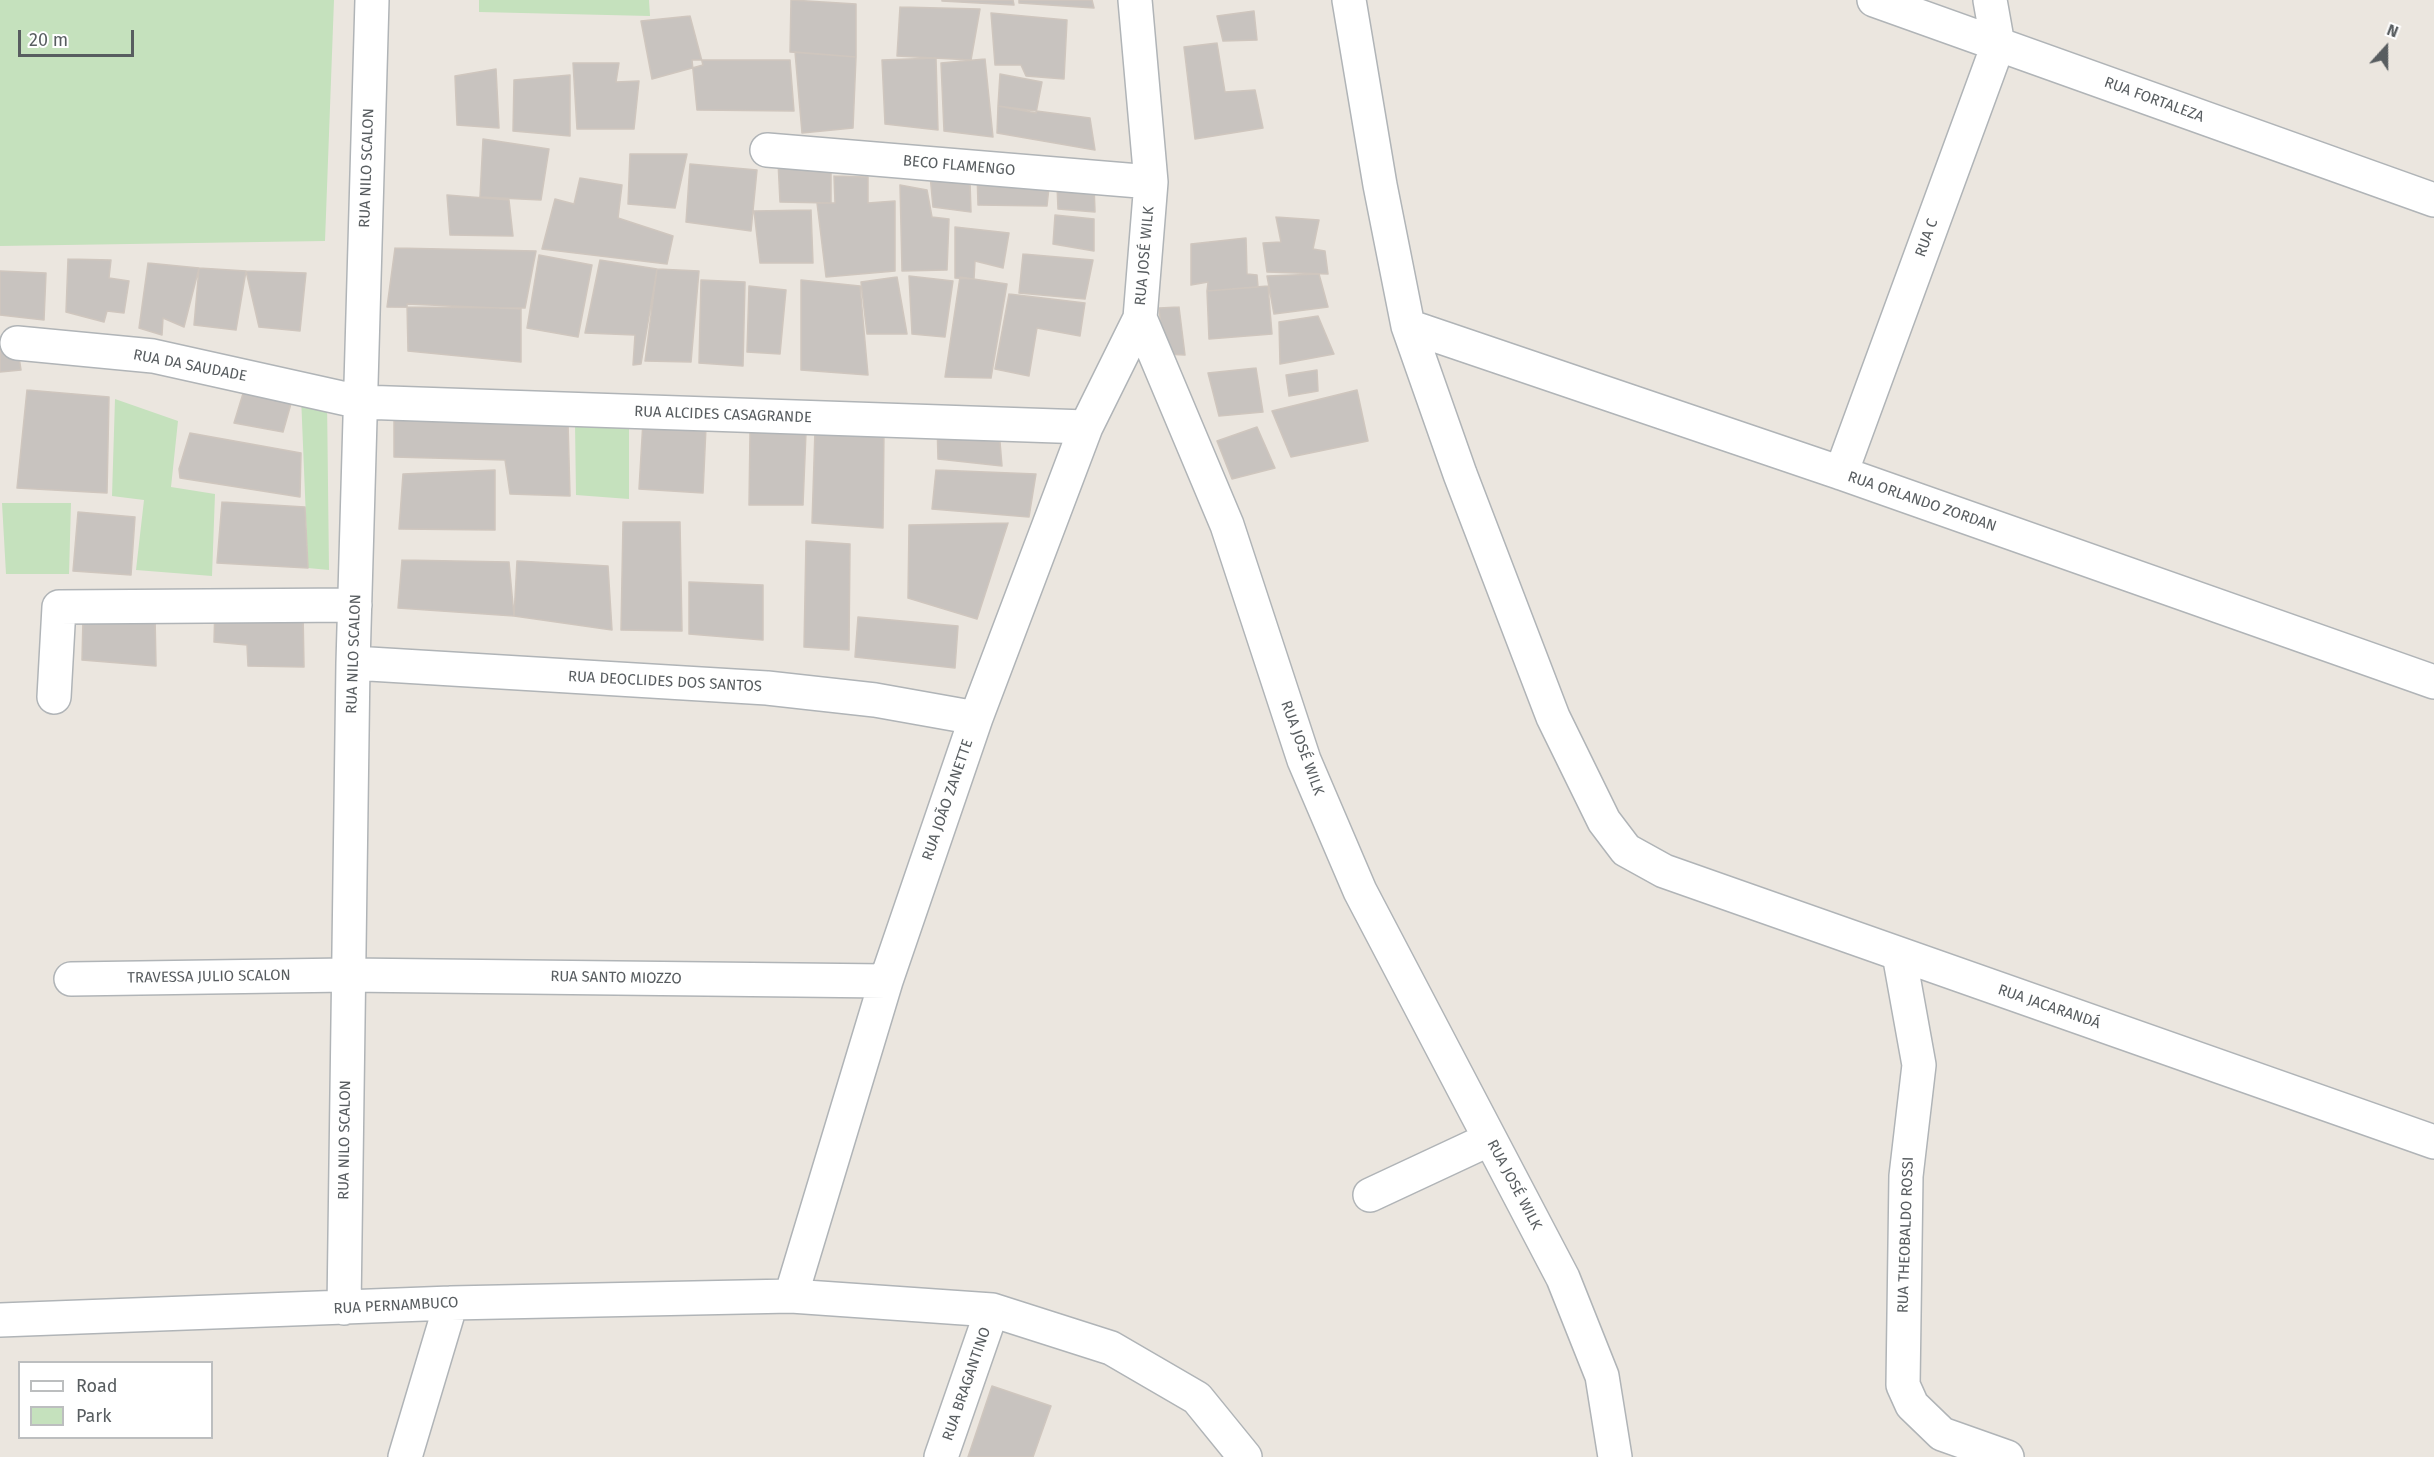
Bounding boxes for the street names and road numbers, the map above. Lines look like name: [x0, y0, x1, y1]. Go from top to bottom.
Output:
street label: RUA FORTALEZA: [2102, 74, 2206, 126]
street label: RUA NILO SCALON: [356, 108, 378, 228]
street label: BECO FLAMENGO: [902, 152, 1016, 180]
street label: RUA JOSÉ WILK: [1132, 206, 1158, 306]
street label: RUA C: [1912, 216, 1942, 260]
street label: RUA DA SAUDADE: [132, 346, 248, 386]
street label: RUA ALCIDES CASAGRANDE: [634, 403, 812, 427]
street label: RUA ORLANDO ZORDAN: [1845, 468, 1999, 536]
street label: RUA NILO SCALON: [343, 594, 365, 714]
street label: RUA DEOCLIDES DOS SANTOS: [568, 668, 762, 696]
street label: RUA JOSÉ WILK: [1277, 698, 1327, 798]
street label: RUA JOÃO ZANETTE: [919, 737, 977, 863]
street label: TRAVESSA JULIO SCALON: [127, 967, 291, 987]
street label: RUA SANTO MIOZZO: [550, 968, 682, 988]
street label: RUA JACARANDÁ: [1995, 981, 2103, 1033]
street label: RUA NILO SCALON: [335, 1080, 355, 1200]
street label: RUA JOSÉ WILK: [1483, 1137, 1545, 1233]
street label: RUA THEOBALDO ROSSI: [1894, 1156, 1918, 1314]
street label: RUA PERNAMBUCO: [333, 1294, 459, 1318]
street label: RUA BRAGANTINO: [939, 1325, 995, 1443]

